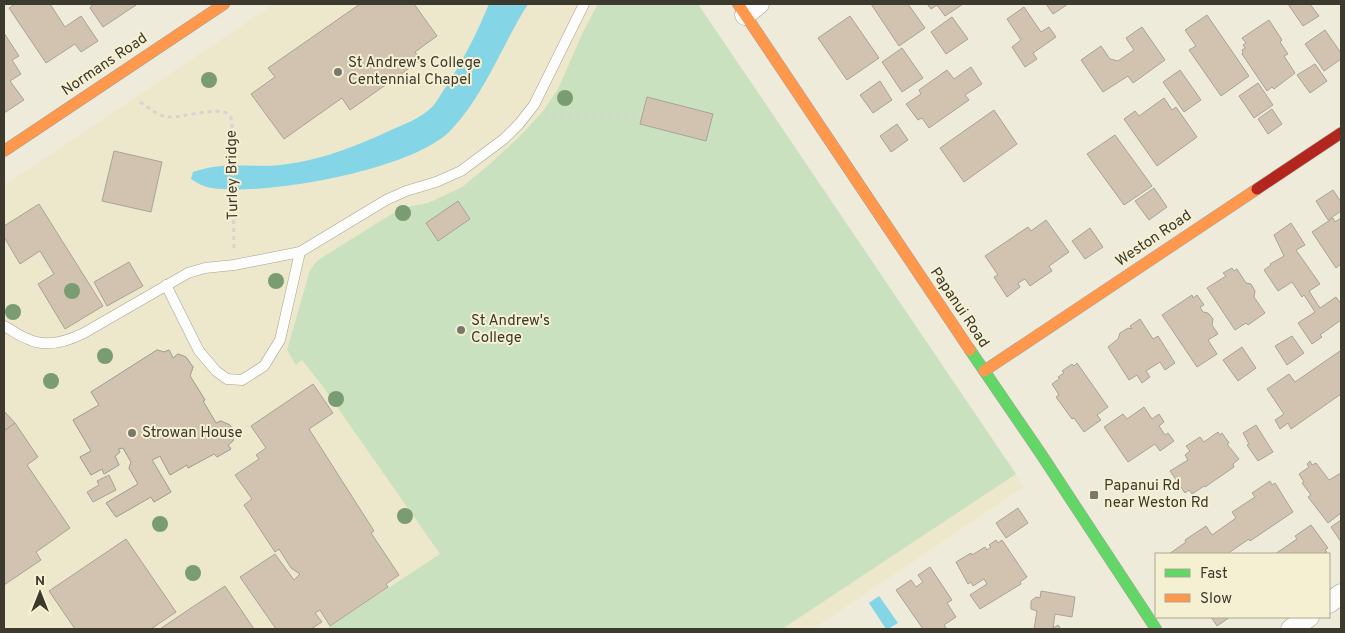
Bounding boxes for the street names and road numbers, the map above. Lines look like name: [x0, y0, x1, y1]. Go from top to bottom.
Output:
street label: Normans Road: [59, 29, 151, 101]
street label: Turley Bridge: [223, 130, 243, 220]
street label: Weston Road: [1112, 207, 1196, 271]
street label: Papanui Road: [925, 264, 993, 352]

